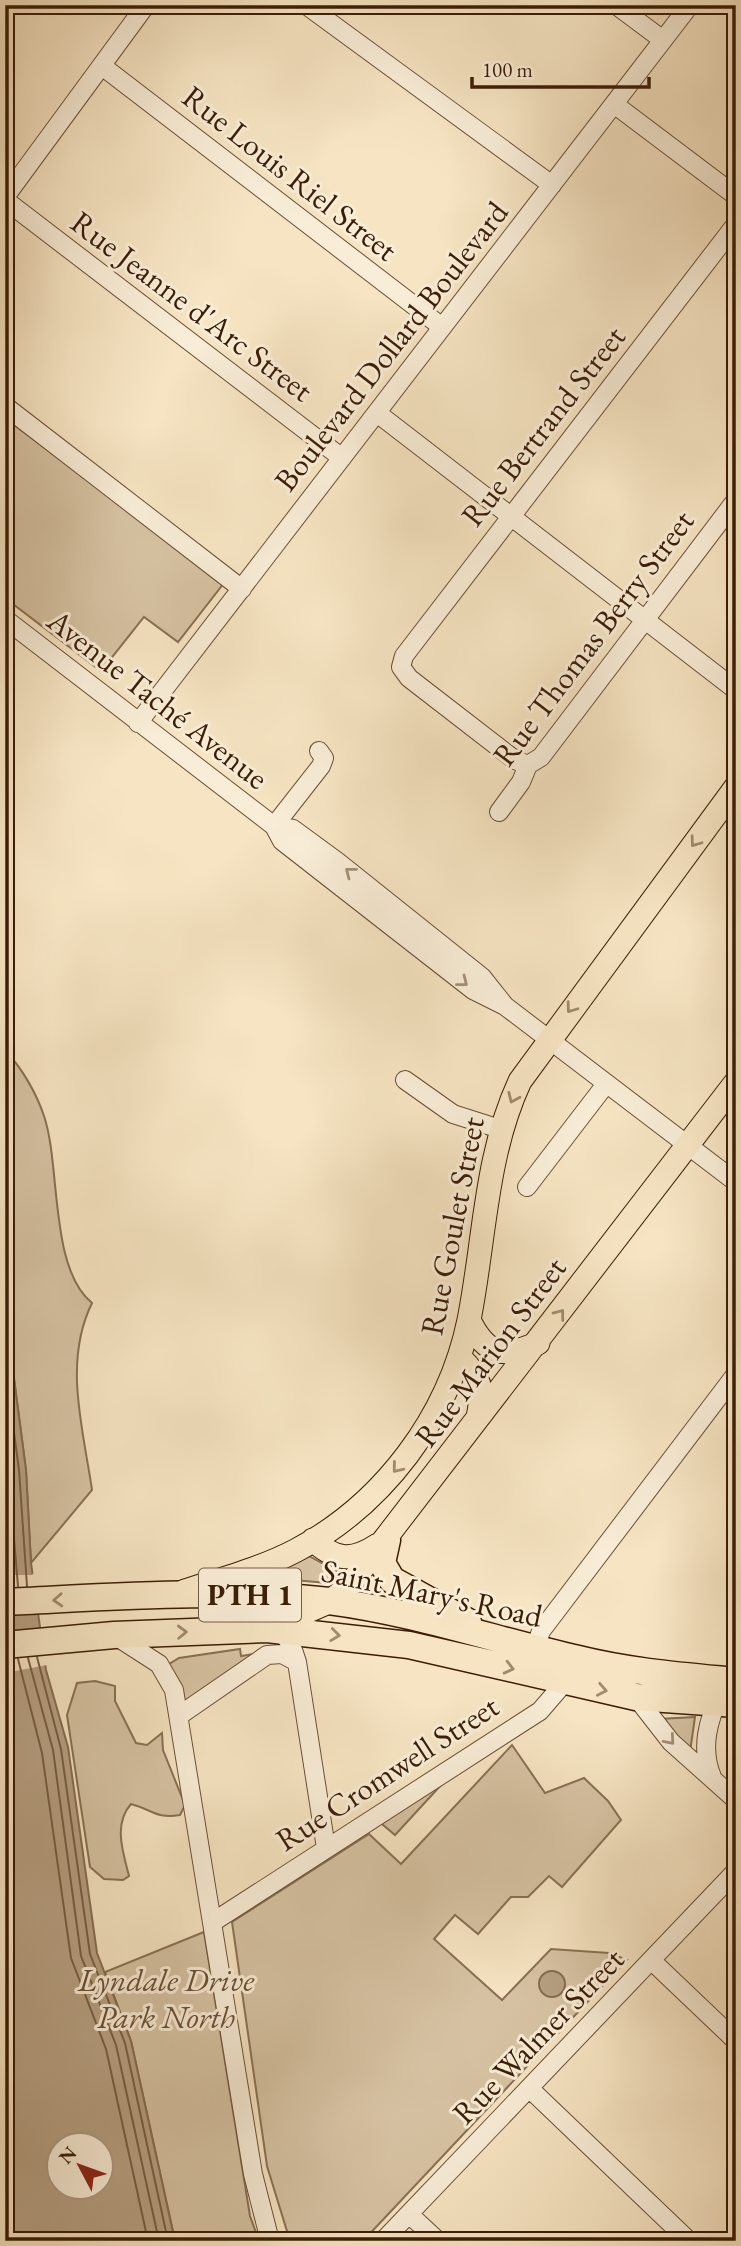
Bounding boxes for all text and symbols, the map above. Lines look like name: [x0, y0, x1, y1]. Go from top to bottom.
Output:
scale bar: [472, 46, 648, 90]
text: 100 m: [482, 56, 533, 83]
street label: Rue Louis Riel Street: [174, 76, 406, 270]
street label: Boulevard Dollard Boulevard: [265, 192, 518, 500]
street label: Rue Jeanne d'Arc Street: [63, 201, 321, 411]
street label: Rue Bertrand Street: [451, 317, 635, 535]
street label: Rue Thomas Berry Street: [483, 502, 703, 774]
street label: Avenue Taché Avenue: [38, 599, 277, 798]
one-way arrow: [691, 834, 703, 847]
one-way arrow: [346, 867, 358, 880]
one-way arrow: [456, 974, 468, 987]
one-way arrow: [567, 1000, 579, 1013]
one-way arrow: [507, 1091, 521, 1103]
street label: Rue Goulet Street: [410, 1113, 494, 1339]
street label: Rue Marion Street: [405, 1249, 575, 1455]
one-way arrow: [551, 1309, 564, 1321]
one-way arrow: [392, 1461, 405, 1473]
street label: Saint Mary's Road: [318, 1549, 547, 1637]
road number: PTH 1: [199, 1568, 301, 1622]
one-way arrow: [53, 1592, 64, 1607]
one-way arrow: [177, 1624, 188, 1640]
one-way arrow: [329, 1628, 341, 1643]
one-way arrow: [503, 1660, 515, 1674]
one-way arrow: [596, 1681, 608, 1696]
street label: Rue Cromwell Street: [268, 1685, 506, 1861]
one-way arrow: [662, 1732, 675, 1745]
street label: Rue Walmer Street: [443, 1939, 633, 2133]
park label: Lyndale Drive Park North: [77, 1959, 255, 2038]
north arrow: [46, 2130, 116, 2200]
text: N: [53, 2141, 82, 2169]

